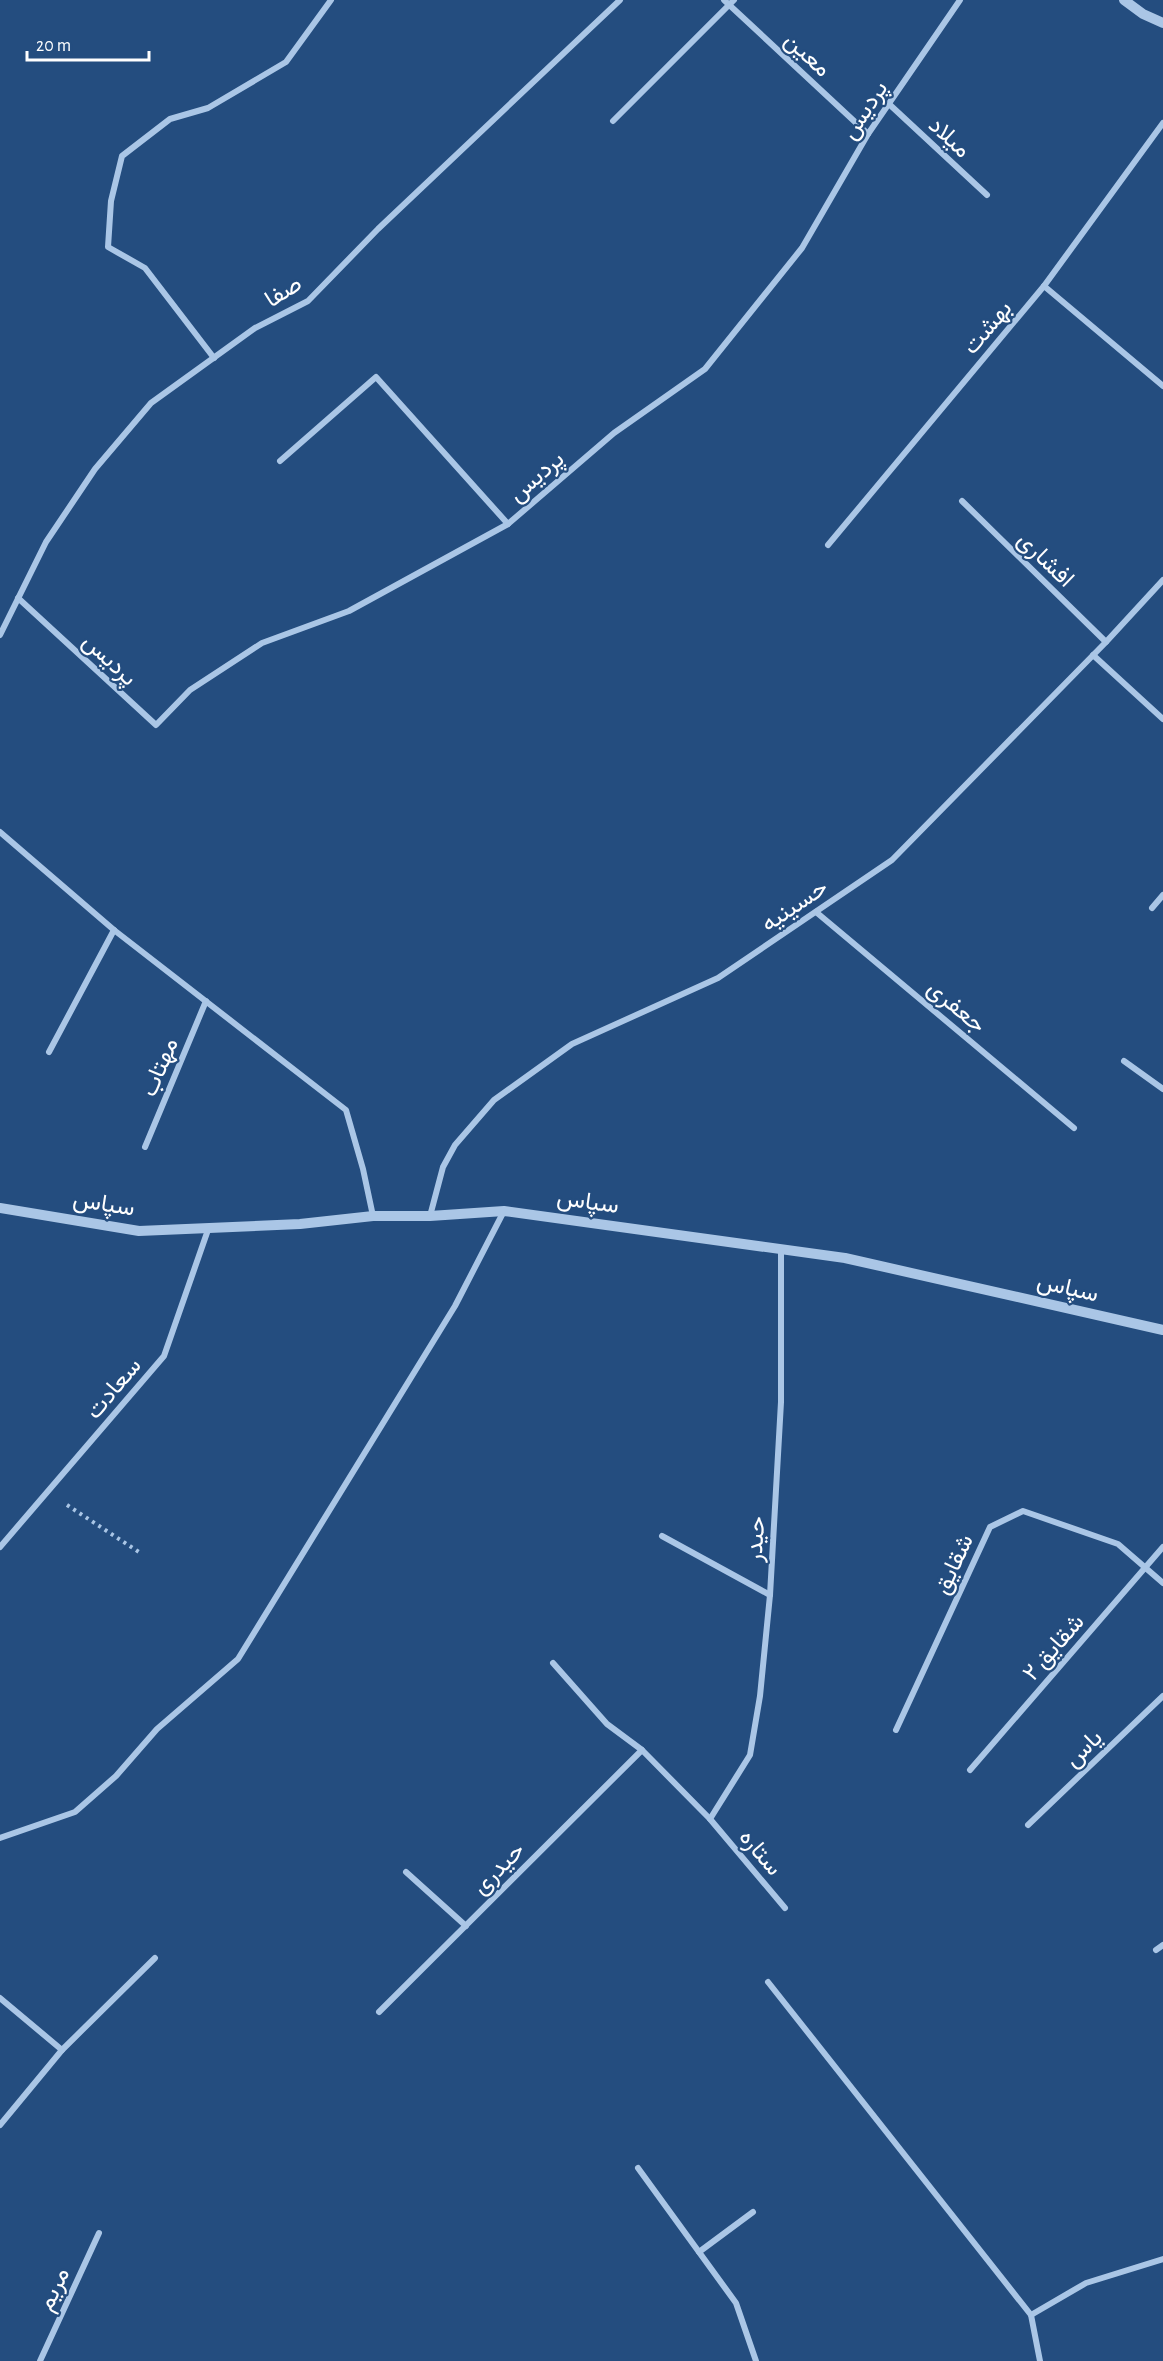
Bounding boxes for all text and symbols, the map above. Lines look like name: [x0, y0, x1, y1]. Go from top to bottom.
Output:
scale bar: [27, 24, 148, 62]
street label: معین: [779, 28, 835, 82]
text: 20 m: [36, 37, 71, 55]
street label: پردیس: [837, 77, 895, 146]
street label: میلاد: [923, 113, 975, 163]
street label: صفا: [261, 272, 306, 312]
street label: بهشت: [959, 296, 1018, 360]
street label: پردیس: [505, 447, 571, 509]
street label: افشاری: [1011, 527, 1078, 593]
street label: پردیس: [76, 629, 141, 693]
street label: حسینیه: [757, 875, 833, 937]
street label: جعفری: [921, 976, 990, 1039]
street label: مهتاب: [137, 1035, 185, 1101]
street label: سپاس: [555, 1186, 620, 1221]
street label: سپاس: [71, 1187, 136, 1224]
street label: سپاس: [1034, 1269, 1101, 1310]
street label: سعادت: [82, 1354, 146, 1424]
street label: حیدر: [742, 1515, 772, 1564]
street label: شقایق: [930, 1531, 979, 1599]
street label: شقایق ۲: [1019, 1610, 1090, 1686]
street label: یاس: [1060, 1725, 1108, 1773]
street label: ستاره: [733, 1825, 786, 1882]
street label: حیدری: [468, 1838, 531, 1901]
street label: مریم: [34, 2264, 77, 2316]

